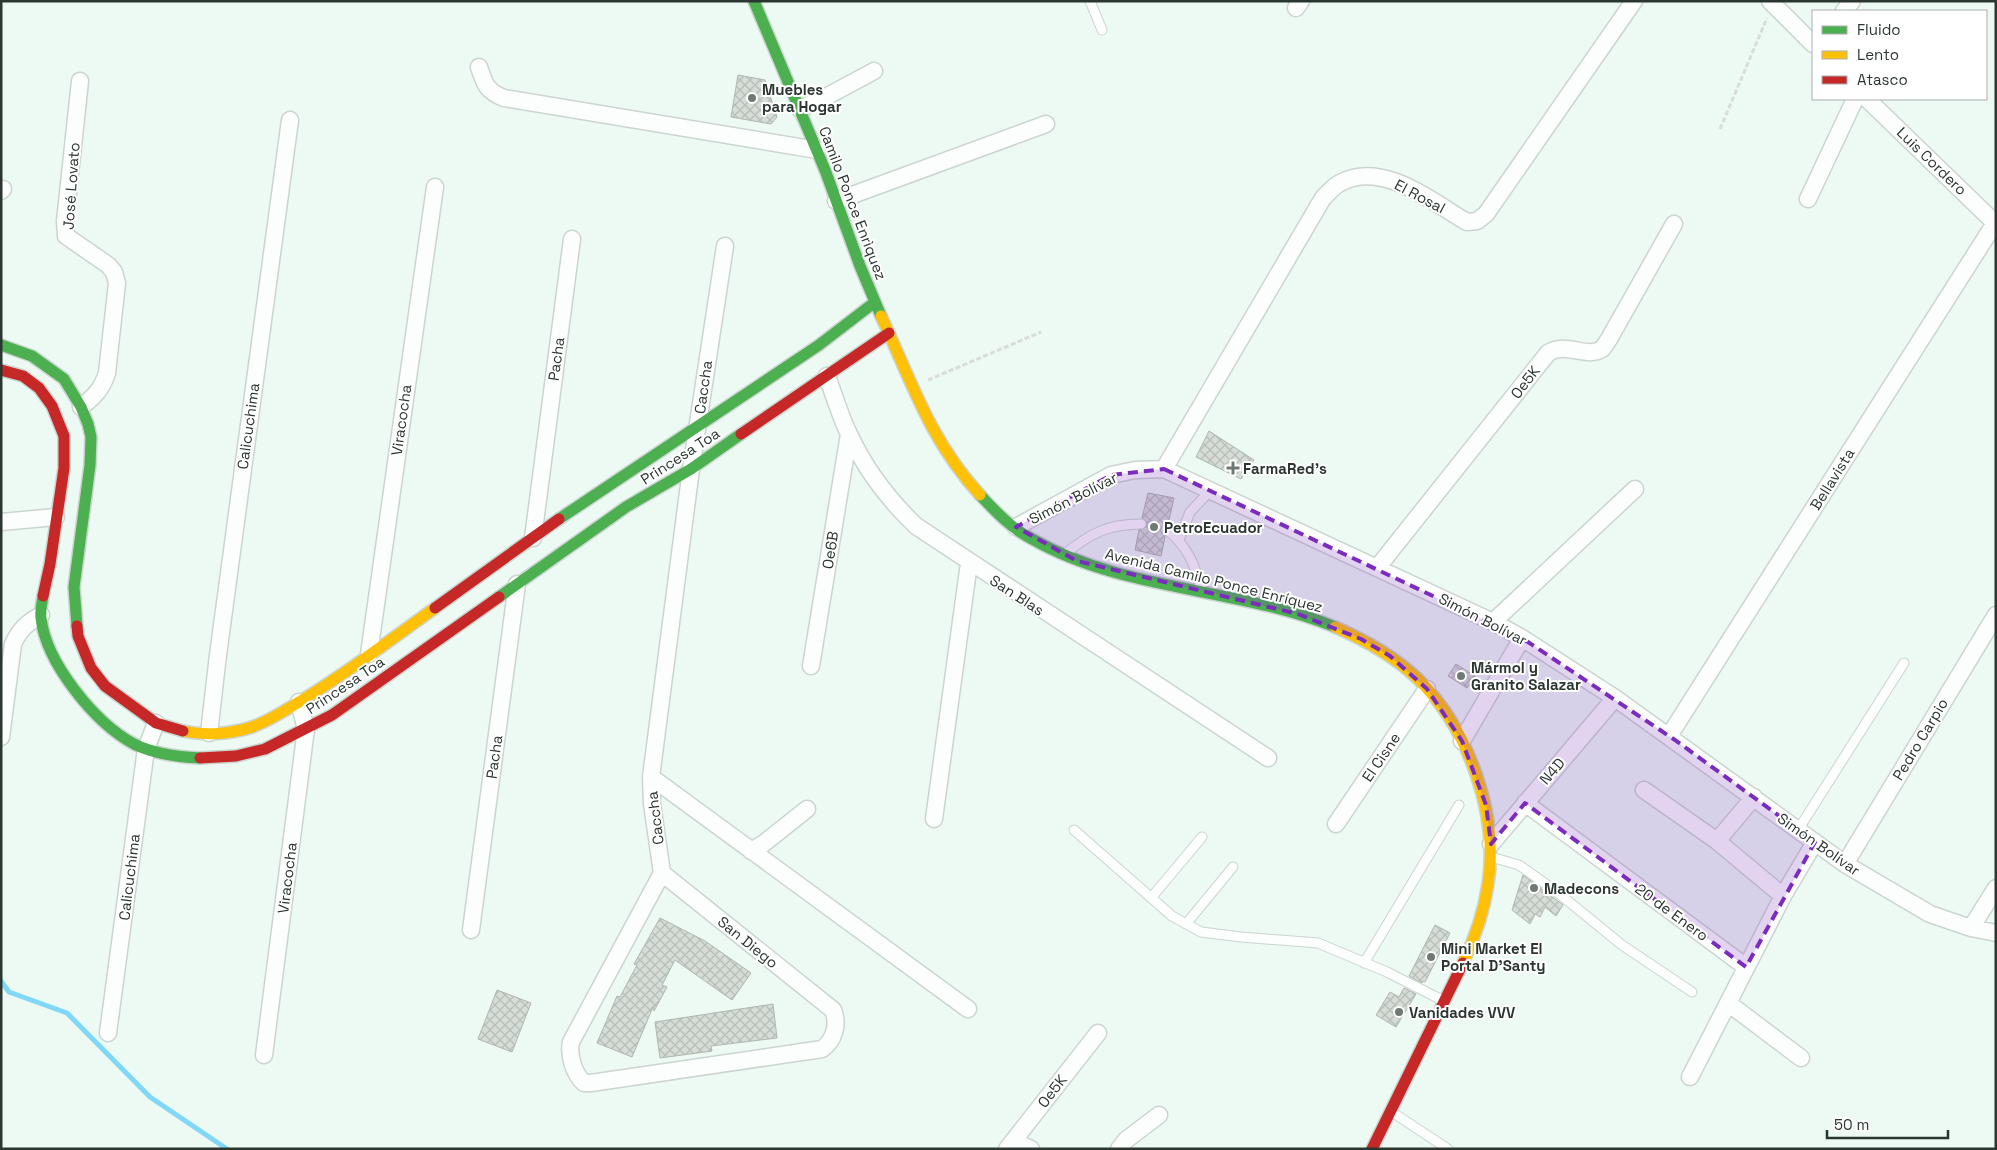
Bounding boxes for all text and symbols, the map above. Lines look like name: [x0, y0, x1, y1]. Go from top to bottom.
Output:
legend: [1812, 10, 1987, 100]
text: Fluido: [1857, 20, 1901, 39]
text: Lento: [1857, 45, 1899, 64]
text: Atasco: [1857, 70, 1908, 89]
place label: Muebles para Hogar: [762, 80, 842, 116]
marker: Muebles para Hogar: [746, 92, 758, 104]
street label: Luis Cordero: [1893, 123, 1971, 199]
street label: Camilo Ponce Enrìquez: [815, 124, 891, 282]
street label: José Lovato: [58, 142, 84, 230]
street label: El Rosal: [1391, 175, 1449, 217]
street label: Pacha: [544, 335, 569, 382]
street label: Caccha: [690, 359, 716, 415]
street label: Oe5K: [1506, 362, 1544, 402]
street label: Calicuchima: [233, 381, 264, 470]
street label: Viracocha: [387, 383, 415, 457]
street label: Princesa Toa: [637, 423, 723, 489]
street label: Bellavista: [1806, 444, 1859, 513]
place label: FarmaRed's: [1243, 459, 1327, 478]
marker: FarmaRed's: [1227, 462, 1239, 474]
street label: Simón Bolívar: [1026, 467, 1121, 528]
place label: PetroEcuador: [1164, 518, 1263, 537]
marker: PetroEcuador: [1148, 521, 1160, 533]
street label: Oe6B: [818, 530, 842, 570]
street label: Avenida Camilo Ponce Enríquez: [1103, 544, 1325, 616]
street label: San Blas: [986, 570, 1048, 620]
street label: Simón Bolívar: [1436, 589, 1531, 650]
street label: Princesa Toa: [302, 652, 388, 718]
place label: Mármol y Granito Salazar: [1471, 658, 1581, 694]
marker: Mármol y Granito Salazar: [1455, 670, 1467, 682]
street label: Pedro Carpio: [1888, 695, 1952, 783]
street label: El Cisne: [1358, 729, 1404, 785]
street label: Pacha: [482, 733, 507, 780]
street label: N4D: [1535, 754, 1569, 788]
street label: Caccha: [642, 790, 668, 846]
street label: Simón Bolívar: [1774, 808, 1864, 880]
street label: Calicuchima: [114, 832, 144, 921]
street label: Viracocha: [273, 841, 301, 915]
place label: Madecons: [1544, 879, 1619, 898]
street label: 20 de Enero: [1632, 879, 1712, 945]
marker: Madecons: [1528, 882, 1540, 894]
street label: San Diego: [714, 912, 782, 972]
place label: Mini Market El Portal D'Santy: [1441, 939, 1546, 975]
marker: Mini Market El Portal D'Santy: [1425, 951, 1437, 963]
place label: Vanidades VVV: [1409, 1003, 1515, 1022]
marker: Vanidades VVV: [1393, 1006, 1405, 1018]
street label: Oe5K: [1033, 1071, 1071, 1111]
scale bar: [1827, 1108, 1948, 1140]
text: 50 m: [1834, 1115, 1869, 1134]

